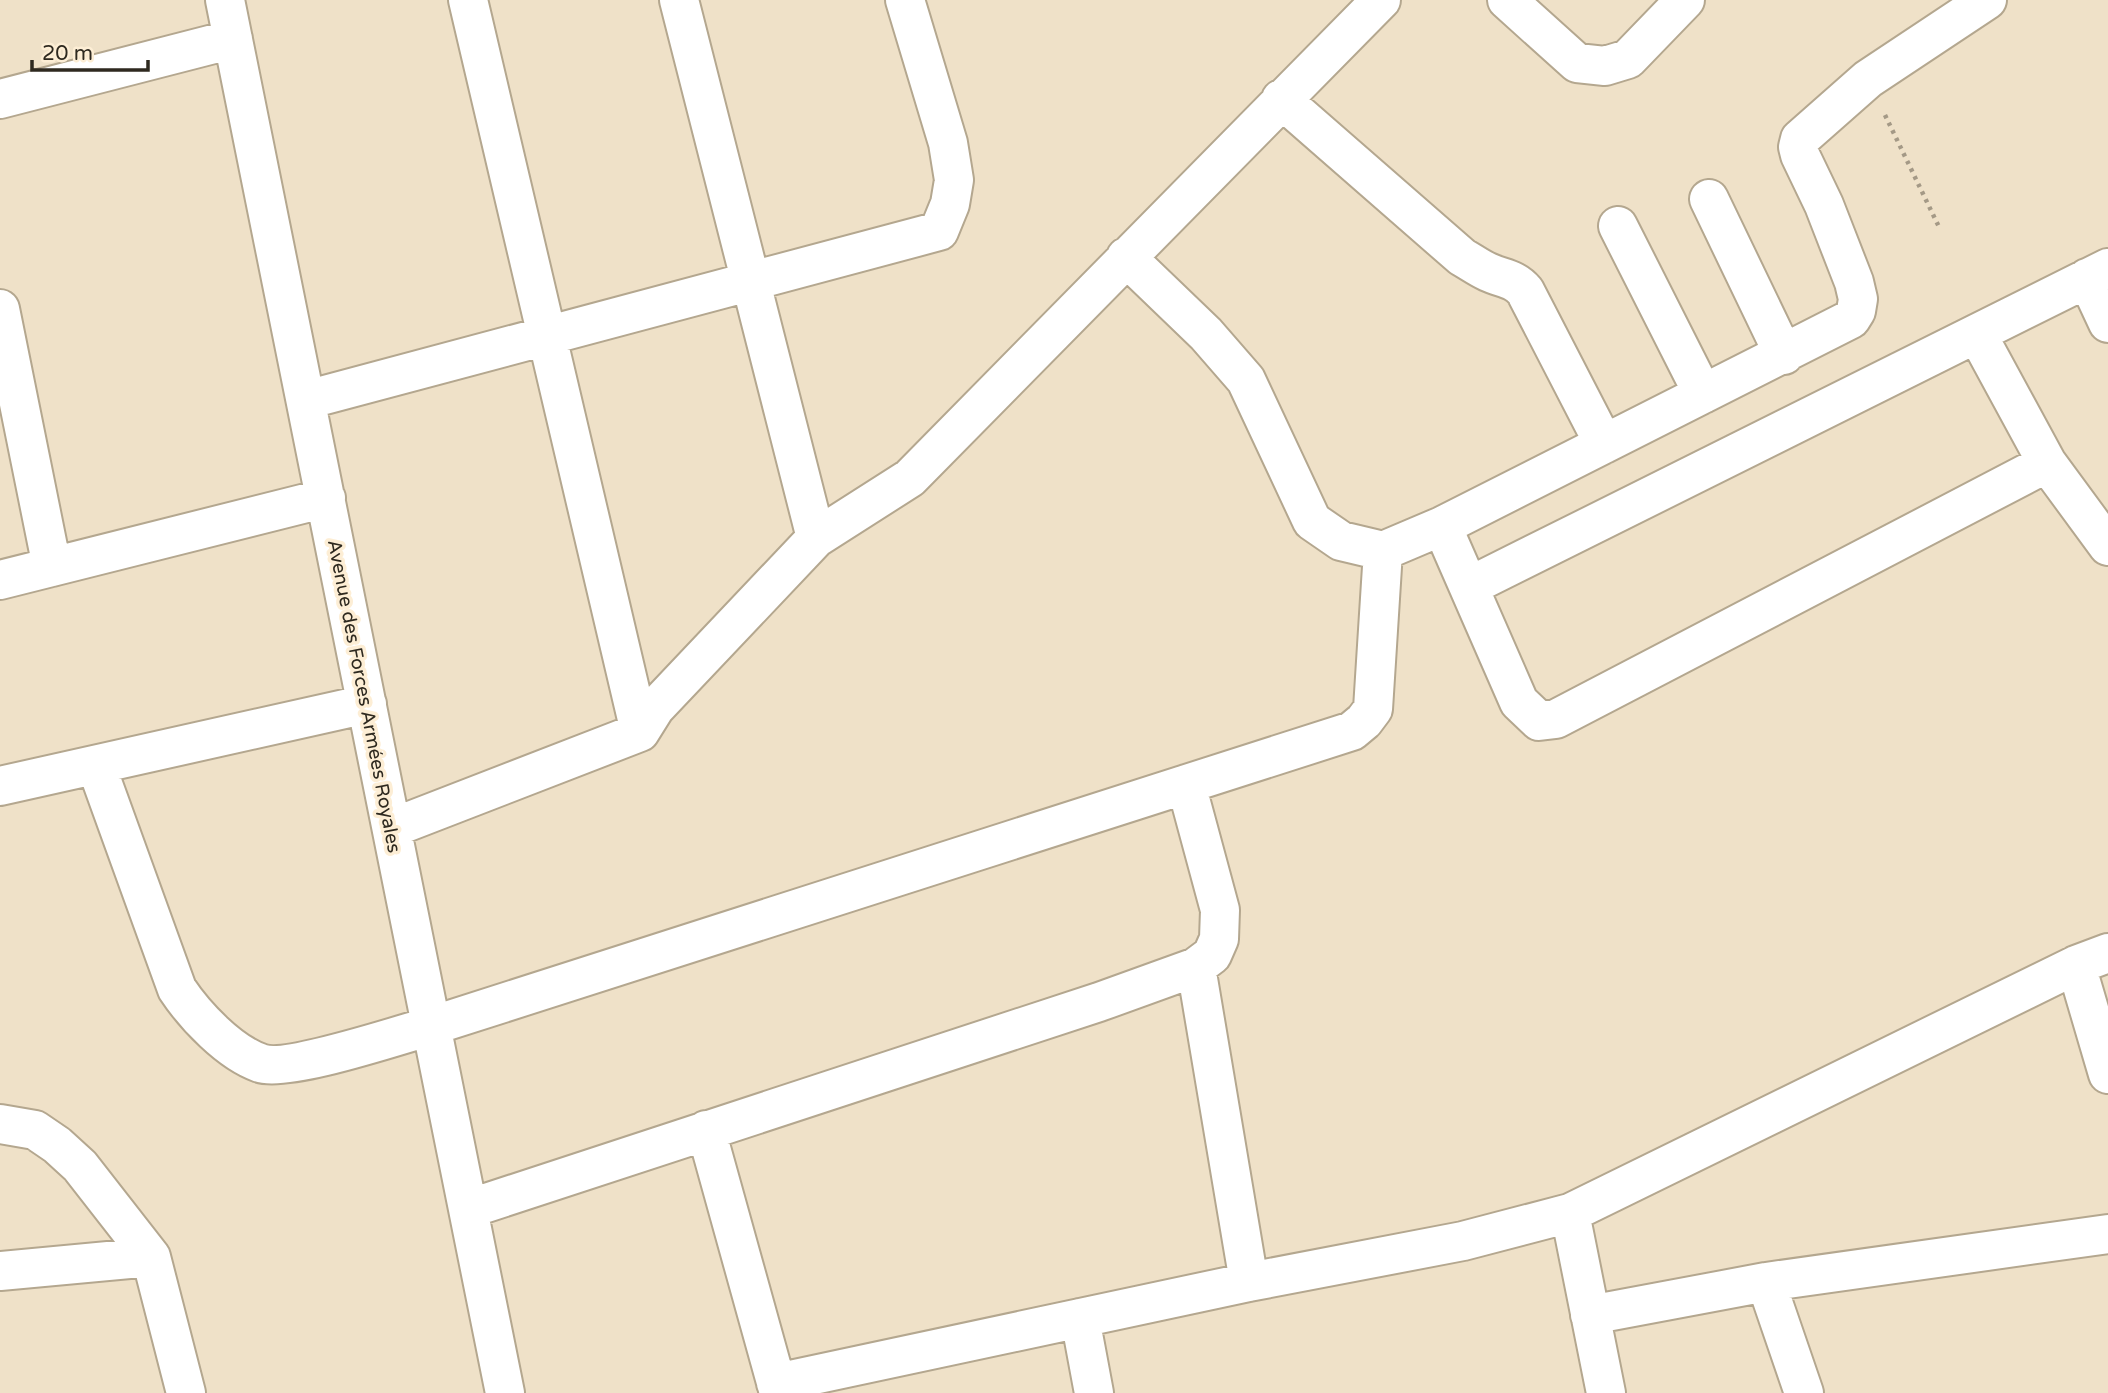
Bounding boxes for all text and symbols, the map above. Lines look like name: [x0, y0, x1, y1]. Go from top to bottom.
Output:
scale bar: [32, 28, 147, 72]
text: 20 m: [42, 41, 93, 66]
street label: Avenue des Forces Armées Royales: [323, 538, 405, 855]

